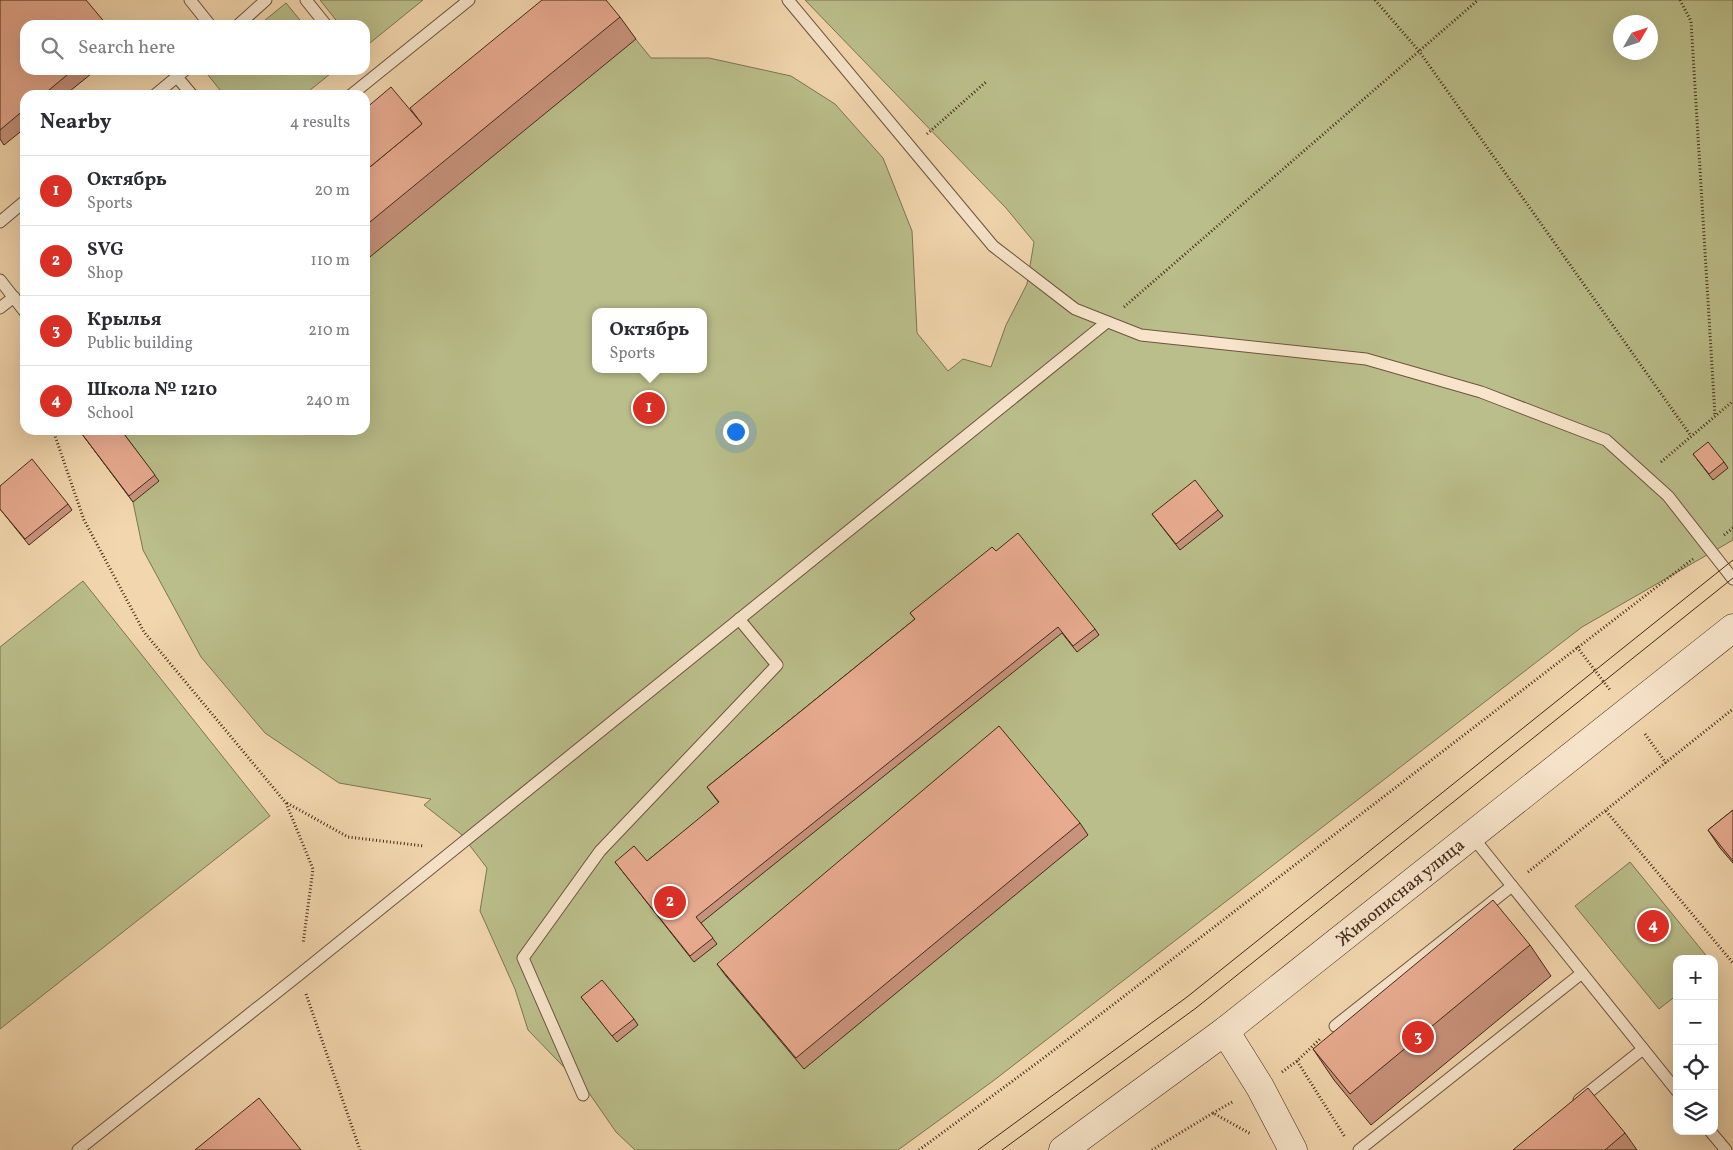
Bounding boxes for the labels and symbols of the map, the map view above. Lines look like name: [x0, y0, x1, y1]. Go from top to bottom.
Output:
north arrow: [1613, 15, 1658, 60]
pin: 1: [633, 389, 665, 427]
your location: [723, 419, 749, 445]
street label: Живописная улица: [1331, 833, 1471, 953]
pin: 2: [654, 883, 686, 921]
pin: 4: [1637, 907, 1669, 945]
pin: 3: [1402, 1018, 1434, 1056]

